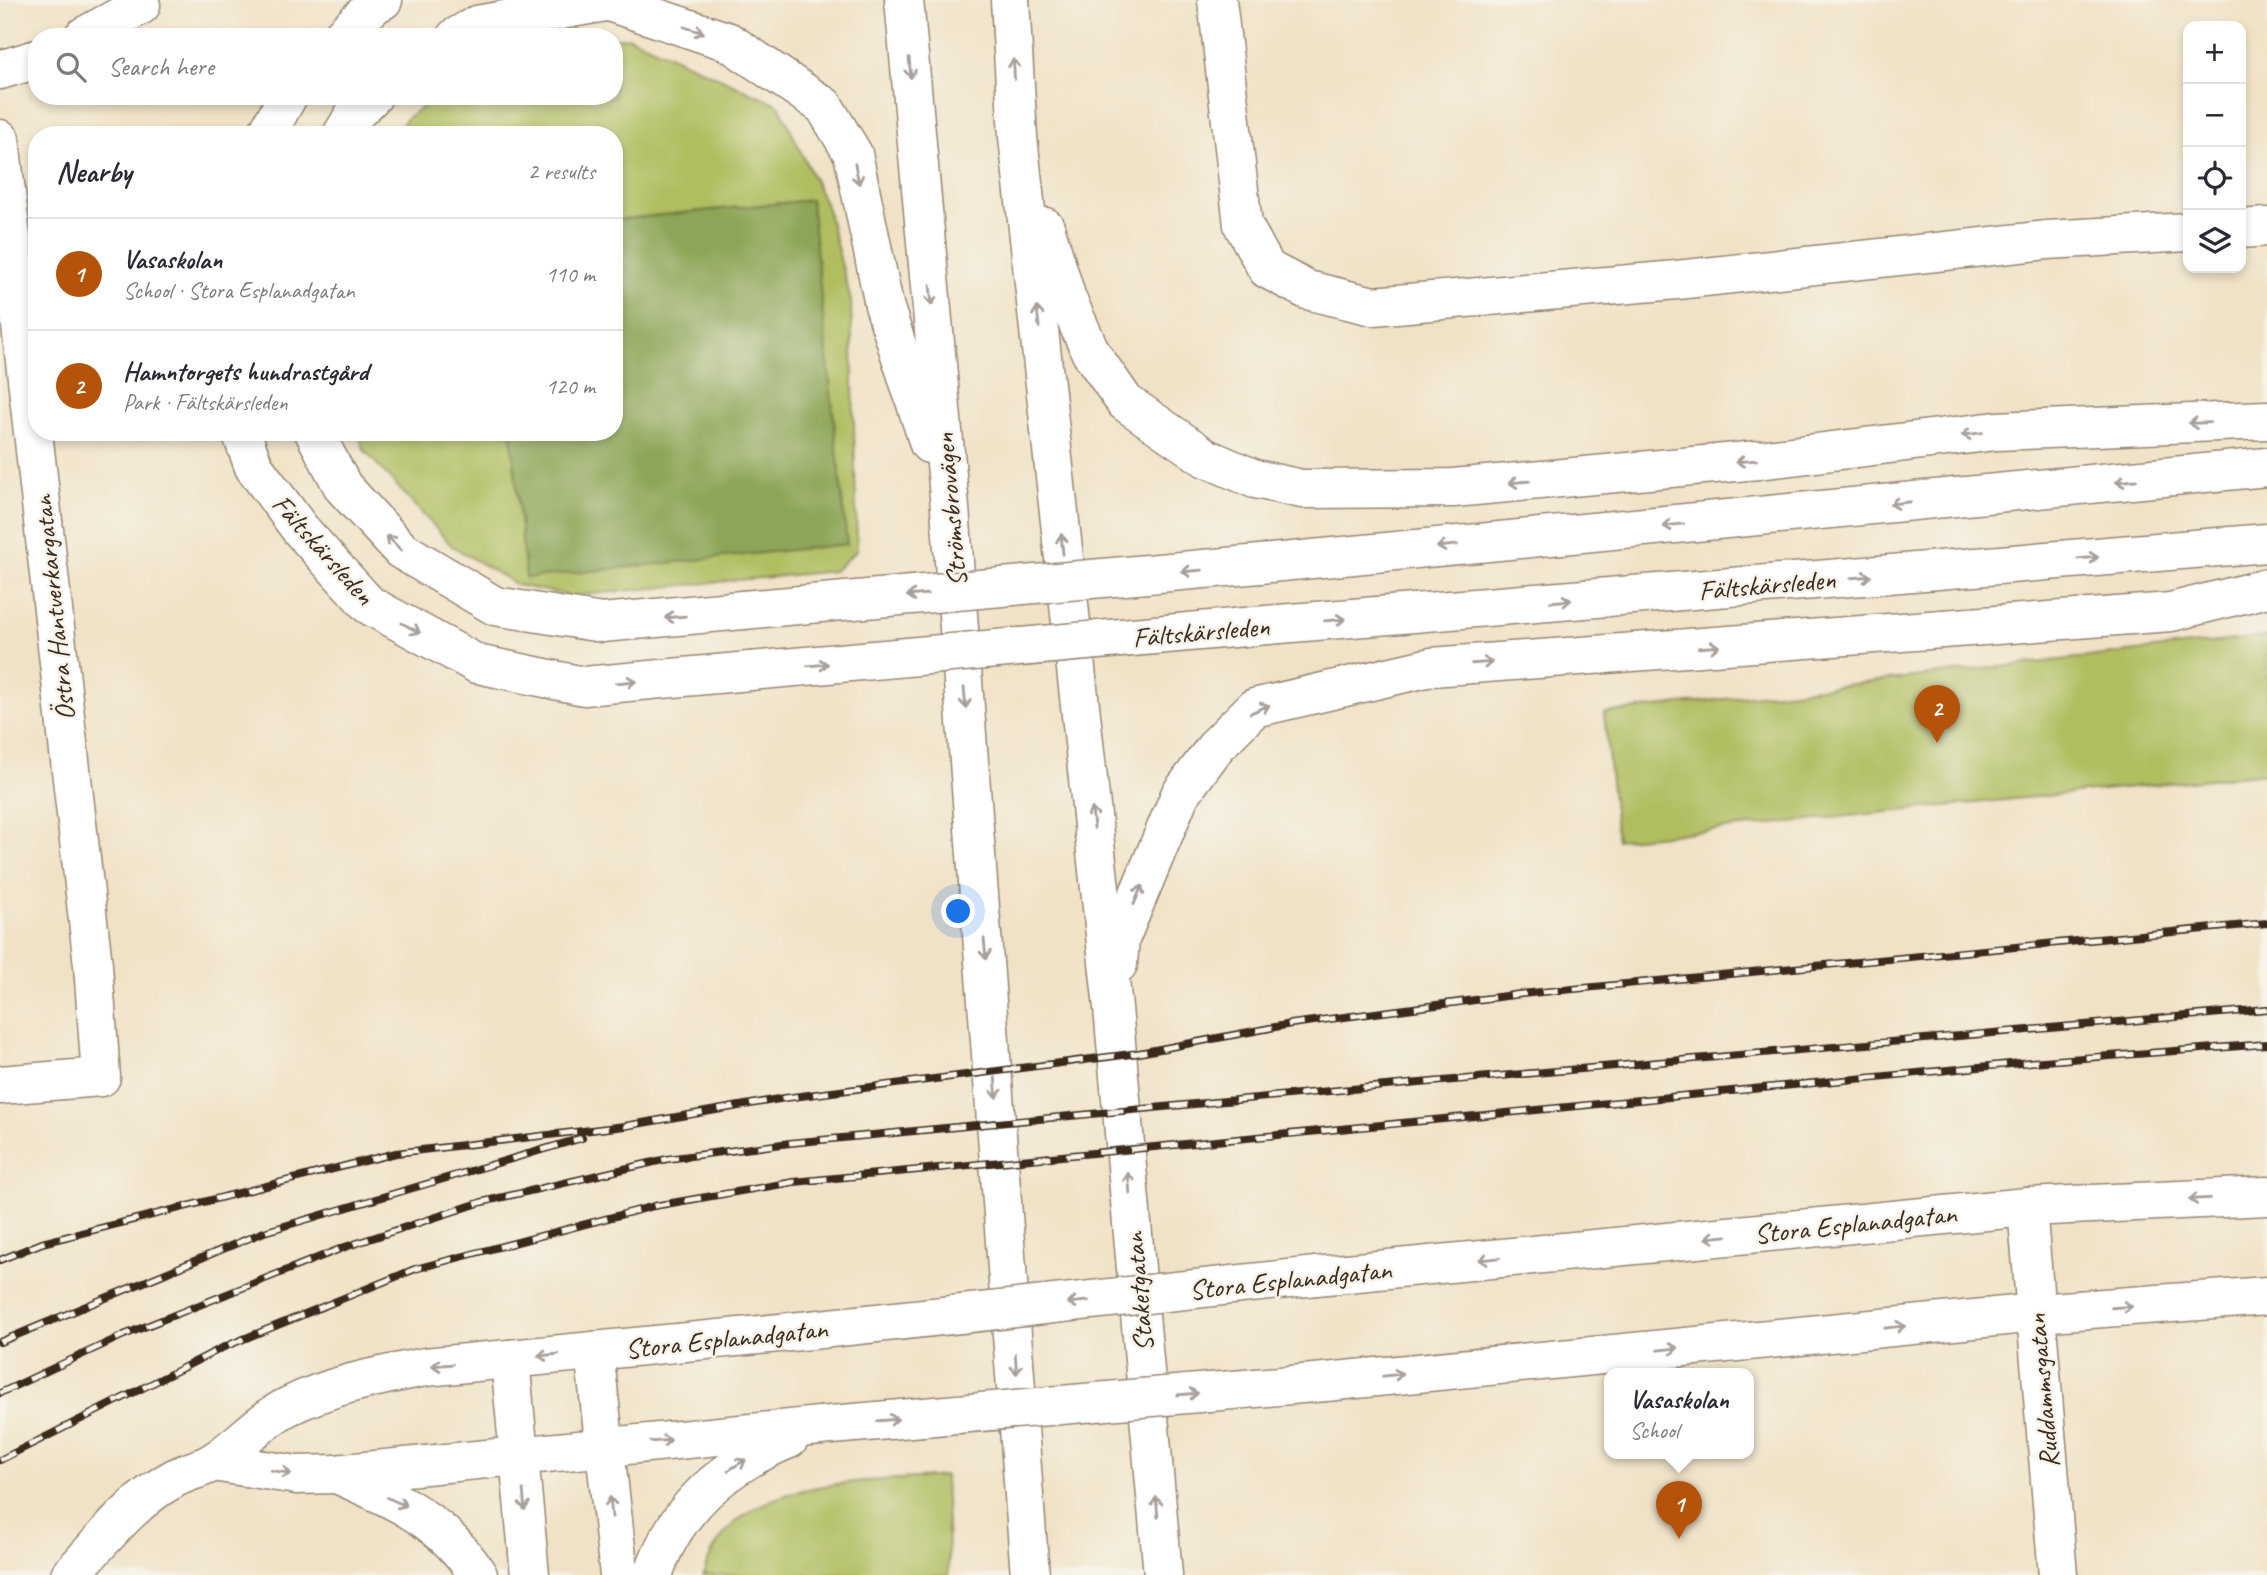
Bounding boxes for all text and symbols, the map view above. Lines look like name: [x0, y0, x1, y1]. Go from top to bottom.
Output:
map controls: [2183, 21, 2246, 273]
button: +: [2183, 21, 2246, 84]
one-way arrow: [683, 25, 705, 38]
search box: [28, 28, 623, 105]
icon: search: [52, 48, 90, 86]
text: Search here: [108, 50, 214, 83]
one-way arrow: [904, 56, 917, 79]
one-way arrow: [1007, 58, 1020, 81]
button: −: [2183, 84, 2246, 147]
button: locate: [2183, 147, 2246, 210]
text: Nearby: [56, 153, 132, 191]
text: 2 results: [528, 157, 595, 186]
one-way arrow: [850, 162, 864, 185]
button: layers: [2183, 210, 2246, 273]
text: Vasaskolan: [123, 243, 222, 276]
text: 1: [74, 260, 84, 289]
text: 110 m: [546, 260, 595, 289]
text: School · Stora Esplanadgatan: [123, 276, 355, 305]
one-way arrow: [925, 283, 938, 305]
one-way arrow: [1031, 307, 1044, 329]
text: Hamntorgets hundrastgård: [123, 355, 368, 388]
text: 2: [74, 372, 84, 401]
text: 120 m: [546, 372, 595, 401]
text: Park · Fältskärsleden: [123, 388, 288, 417]
one-way arrow: [2188, 416, 2211, 429]
one-way arrow: [1961, 427, 1983, 440]
street label: Strömsbrovägen: [926, 431, 975, 588]
one-way arrow: [1735, 455, 1758, 468]
one-way arrow: [1508, 475, 1531, 488]
one-way arrow: [2115, 475, 2138, 488]
street label: Fältskärsleden: [265, 487, 383, 612]
street label: Östra Hantverkargatan: [24, 492, 83, 722]
one-way arrow: [1889, 496, 1911, 509]
one-way arrow: [1662, 518, 1685, 531]
one-way arrow: [1056, 533, 1069, 555]
one-way arrow: [386, 534, 403, 551]
one-way arrow: [1436, 540, 1458, 553]
one-way arrow: [2076, 551, 2099, 564]
street label: Fältskärsleden: [1697, 561, 1837, 608]
one-way arrow: [1181, 564, 1204, 577]
one-way arrow: [1850, 570, 1872, 583]
one-way arrow: [906, 589, 929, 602]
one-way arrow: [1550, 594, 1572, 607]
street label: Fältskärsleden: [1131, 608, 1271, 655]
one-way arrow: [664, 611, 687, 624]
one-way arrow: [1323, 613, 1345, 626]
one-way arrow: [400, 621, 420, 635]
one-way arrow: [1697, 640, 1719, 653]
one-way arrow: [1470, 656, 1492, 669]
one-way arrow: [806, 658, 828, 671]
one-way arrow: [615, 675, 637, 688]
pin: 2: [1914, 685, 1960, 743]
one-way arrow: [959, 686, 972, 709]
one-way arrow: [1249, 702, 1270, 715]
one-way arrow: [1086, 808, 1099, 830]
one-way arrow: [1133, 885, 1146, 906]
your location: [941, 894, 975, 928]
one-way arrow: [979, 937, 992, 960]
one-way arrow: [990, 1076, 1003, 1099]
one-way arrow: [1122, 1172, 1135, 1195]
one-way arrow: [2188, 1193, 2211, 1206]
street label: Stora Esplanadgatan: [1752, 1195, 1959, 1252]
street label: Staketgatan: [1116, 1229, 1161, 1353]
one-way arrow: [1705, 1231, 1727, 1244]
street label: Stora Esplanadgatan: [1187, 1251, 1394, 1308]
one-way arrow: [1478, 1253, 1501, 1266]
one-way arrow: [1067, 1296, 1089, 1309]
one-way arrow: [2110, 1300, 2132, 1313]
street label: Stora Esplanadgatan: [623, 1310, 830, 1367]
street label: Ruddammsgatan: [2018, 1312, 2067, 1469]
one-way arrow: [1883, 1320, 1906, 1333]
one-way arrow: [1657, 1342, 1679, 1355]
one-way arrow: [537, 1349, 560, 1362]
one-way arrow: [1009, 1352, 1022, 1375]
one-way arrow: [431, 1359, 454, 1372]
one-way arrow: [1381, 1368, 1404, 1381]
popup: [1604, 1368, 1754, 1459]
text: Vasaskolan: [1629, 1383, 1729, 1416]
one-way arrow: [1176, 1387, 1199, 1400]
one-way arrow: [877, 1413, 899, 1426]
text: School: [1629, 1416, 1679, 1445]
one-way arrow: [649, 1434, 672, 1447]
one-way arrow: [727, 1458, 746, 1473]
one-way arrow: [269, 1466, 291, 1479]
pin: 1: [1656, 1481, 1702, 1539]
one-way arrow: [518, 1488, 531, 1511]
one-way arrow: [386, 1496, 408, 1509]
one-way arrow: [1150, 1496, 1163, 1519]
one-way arrow: [604, 1497, 617, 1519]

